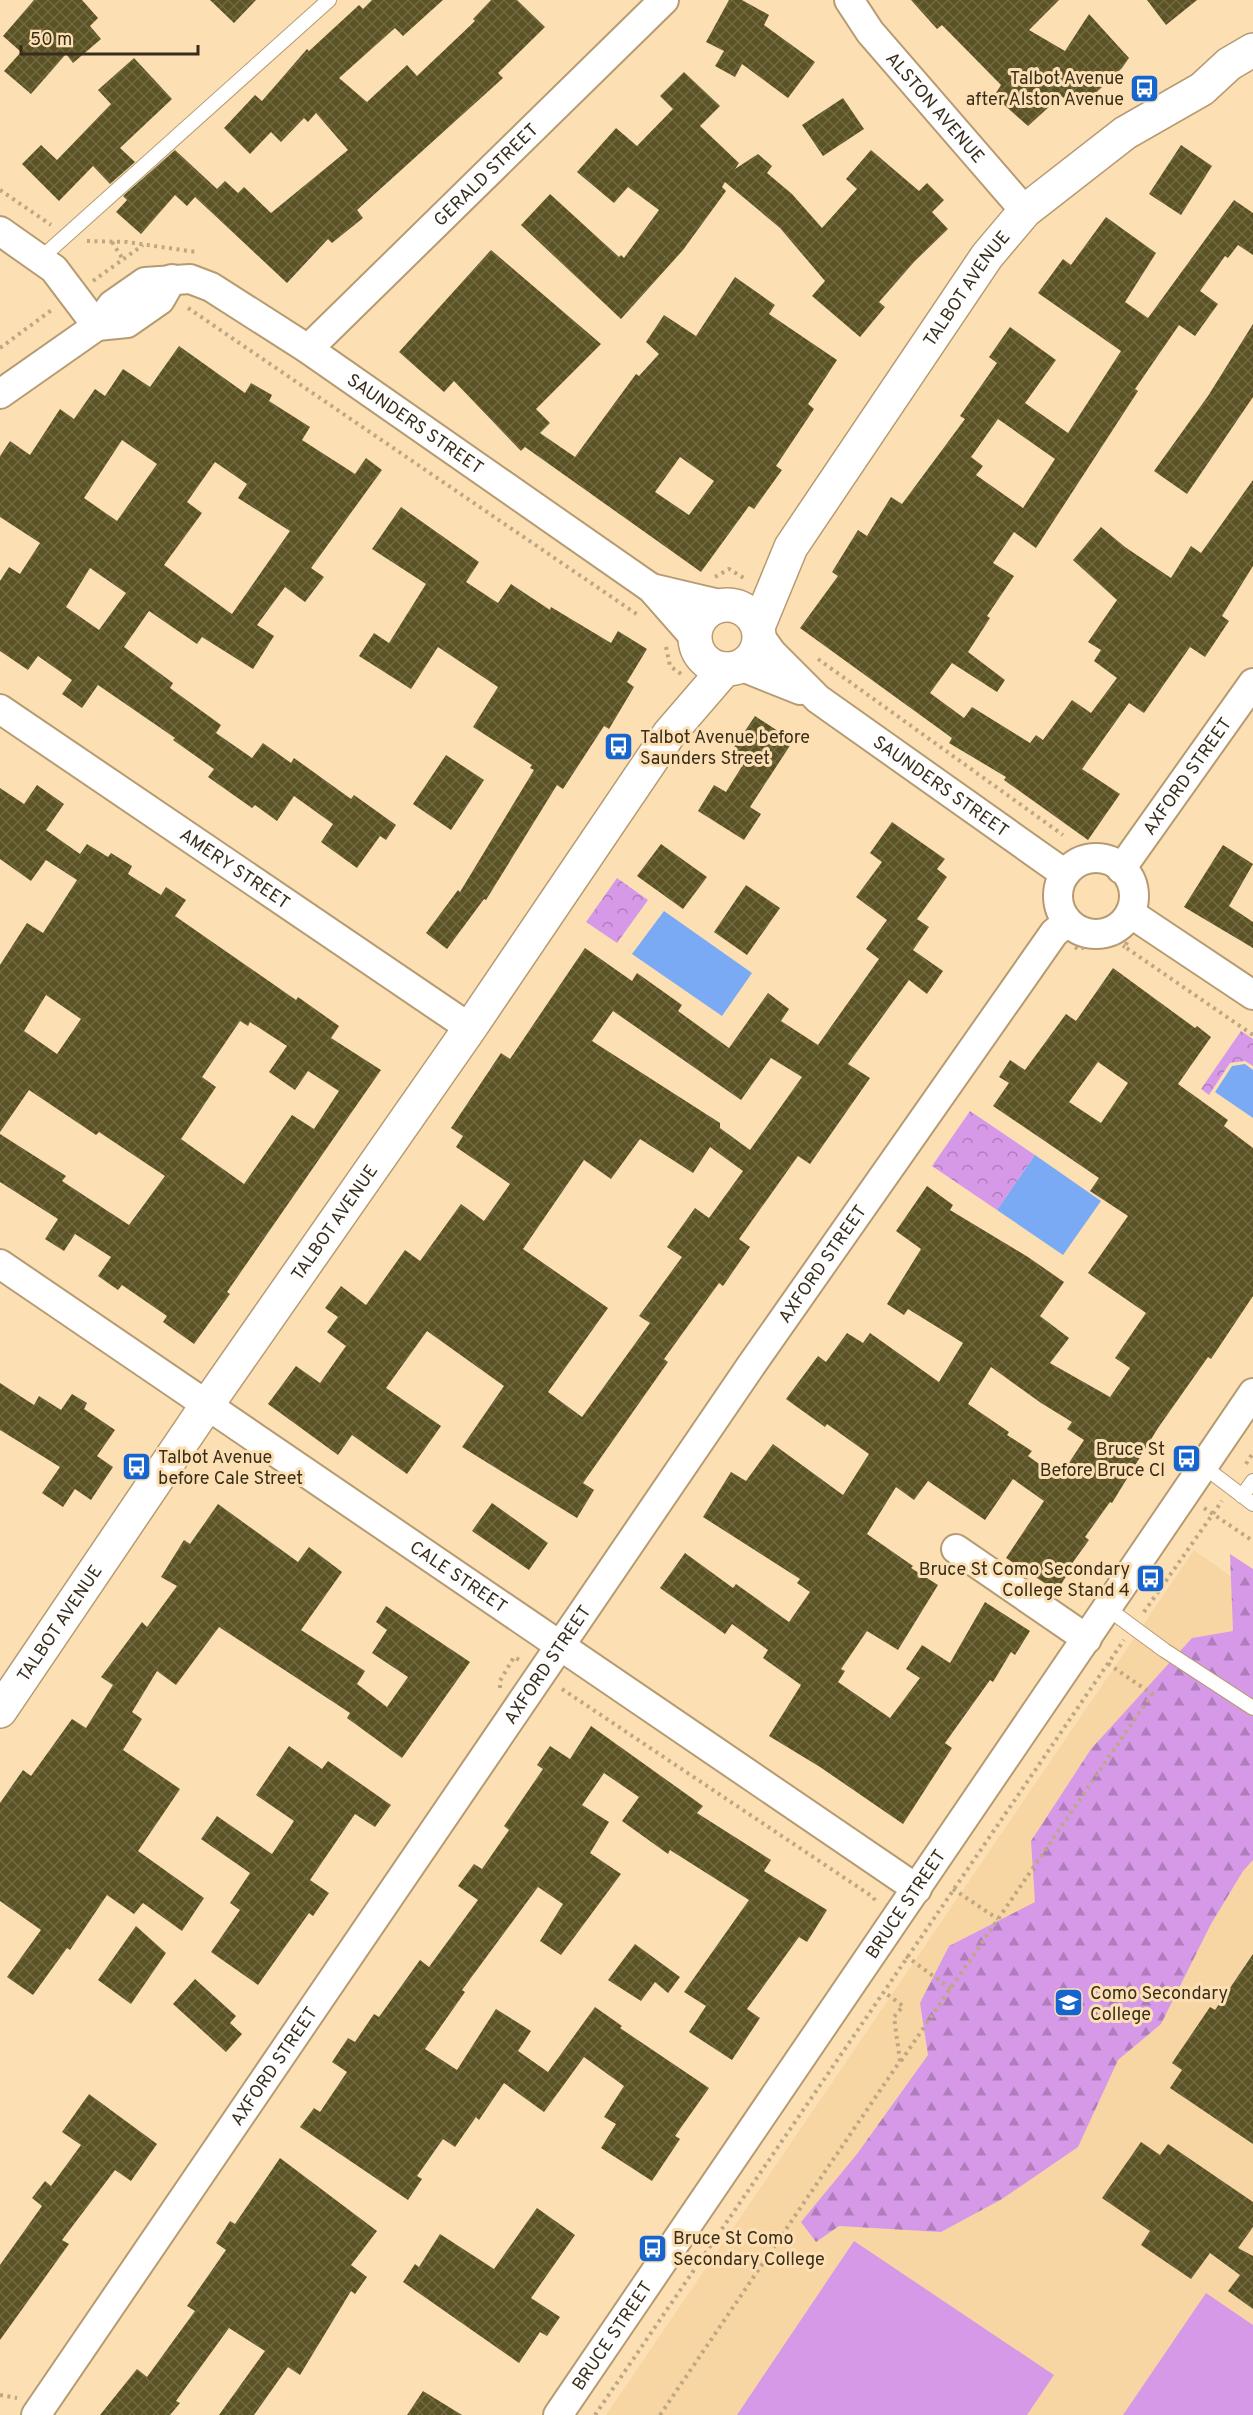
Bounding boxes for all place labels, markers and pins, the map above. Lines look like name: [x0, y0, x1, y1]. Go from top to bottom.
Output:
place label: Talbot Avenue after Alston Avenue: [966, 68, 1124, 112]
bus stop icon: Talbot Avenue after Alston Avenue: [1129, 72, 1161, 104]
place label: Talbot Avenue before Saunders Street: [640, 727, 810, 771]
bus stop icon: Talbot Avenue before Saunders Street: [603, 731, 635, 763]
place label: Bruce St Before Bruce Cl: [1040, 1439, 1165, 1483]
bus stop icon: Bruce St Before Bruce Cl: [1170, 1443, 1202, 1475]
place label: Talbot Avenue before Cale Street: [158, 1447, 303, 1491]
bus stop icon: Talbot Avenue before Cale Street: [121, 1451, 153, 1483]
place label: Bruce St Como Secondary College Stand 4: [919, 1559, 1130, 1603]
bus stop icon: Bruce St Como Secondary College Stand 4: [1135, 1563, 1167, 1595]
place label: Como Secondary College: [1090, 1983, 1228, 2027]
school or university icon: Como Secondary College: [1053, 1987, 1085, 2019]
place label: Bruce St Como Secondary College: [673, 2228, 825, 2272]
bus stop icon: Bruce St Como Secondary College: [636, 2232, 668, 2264]

